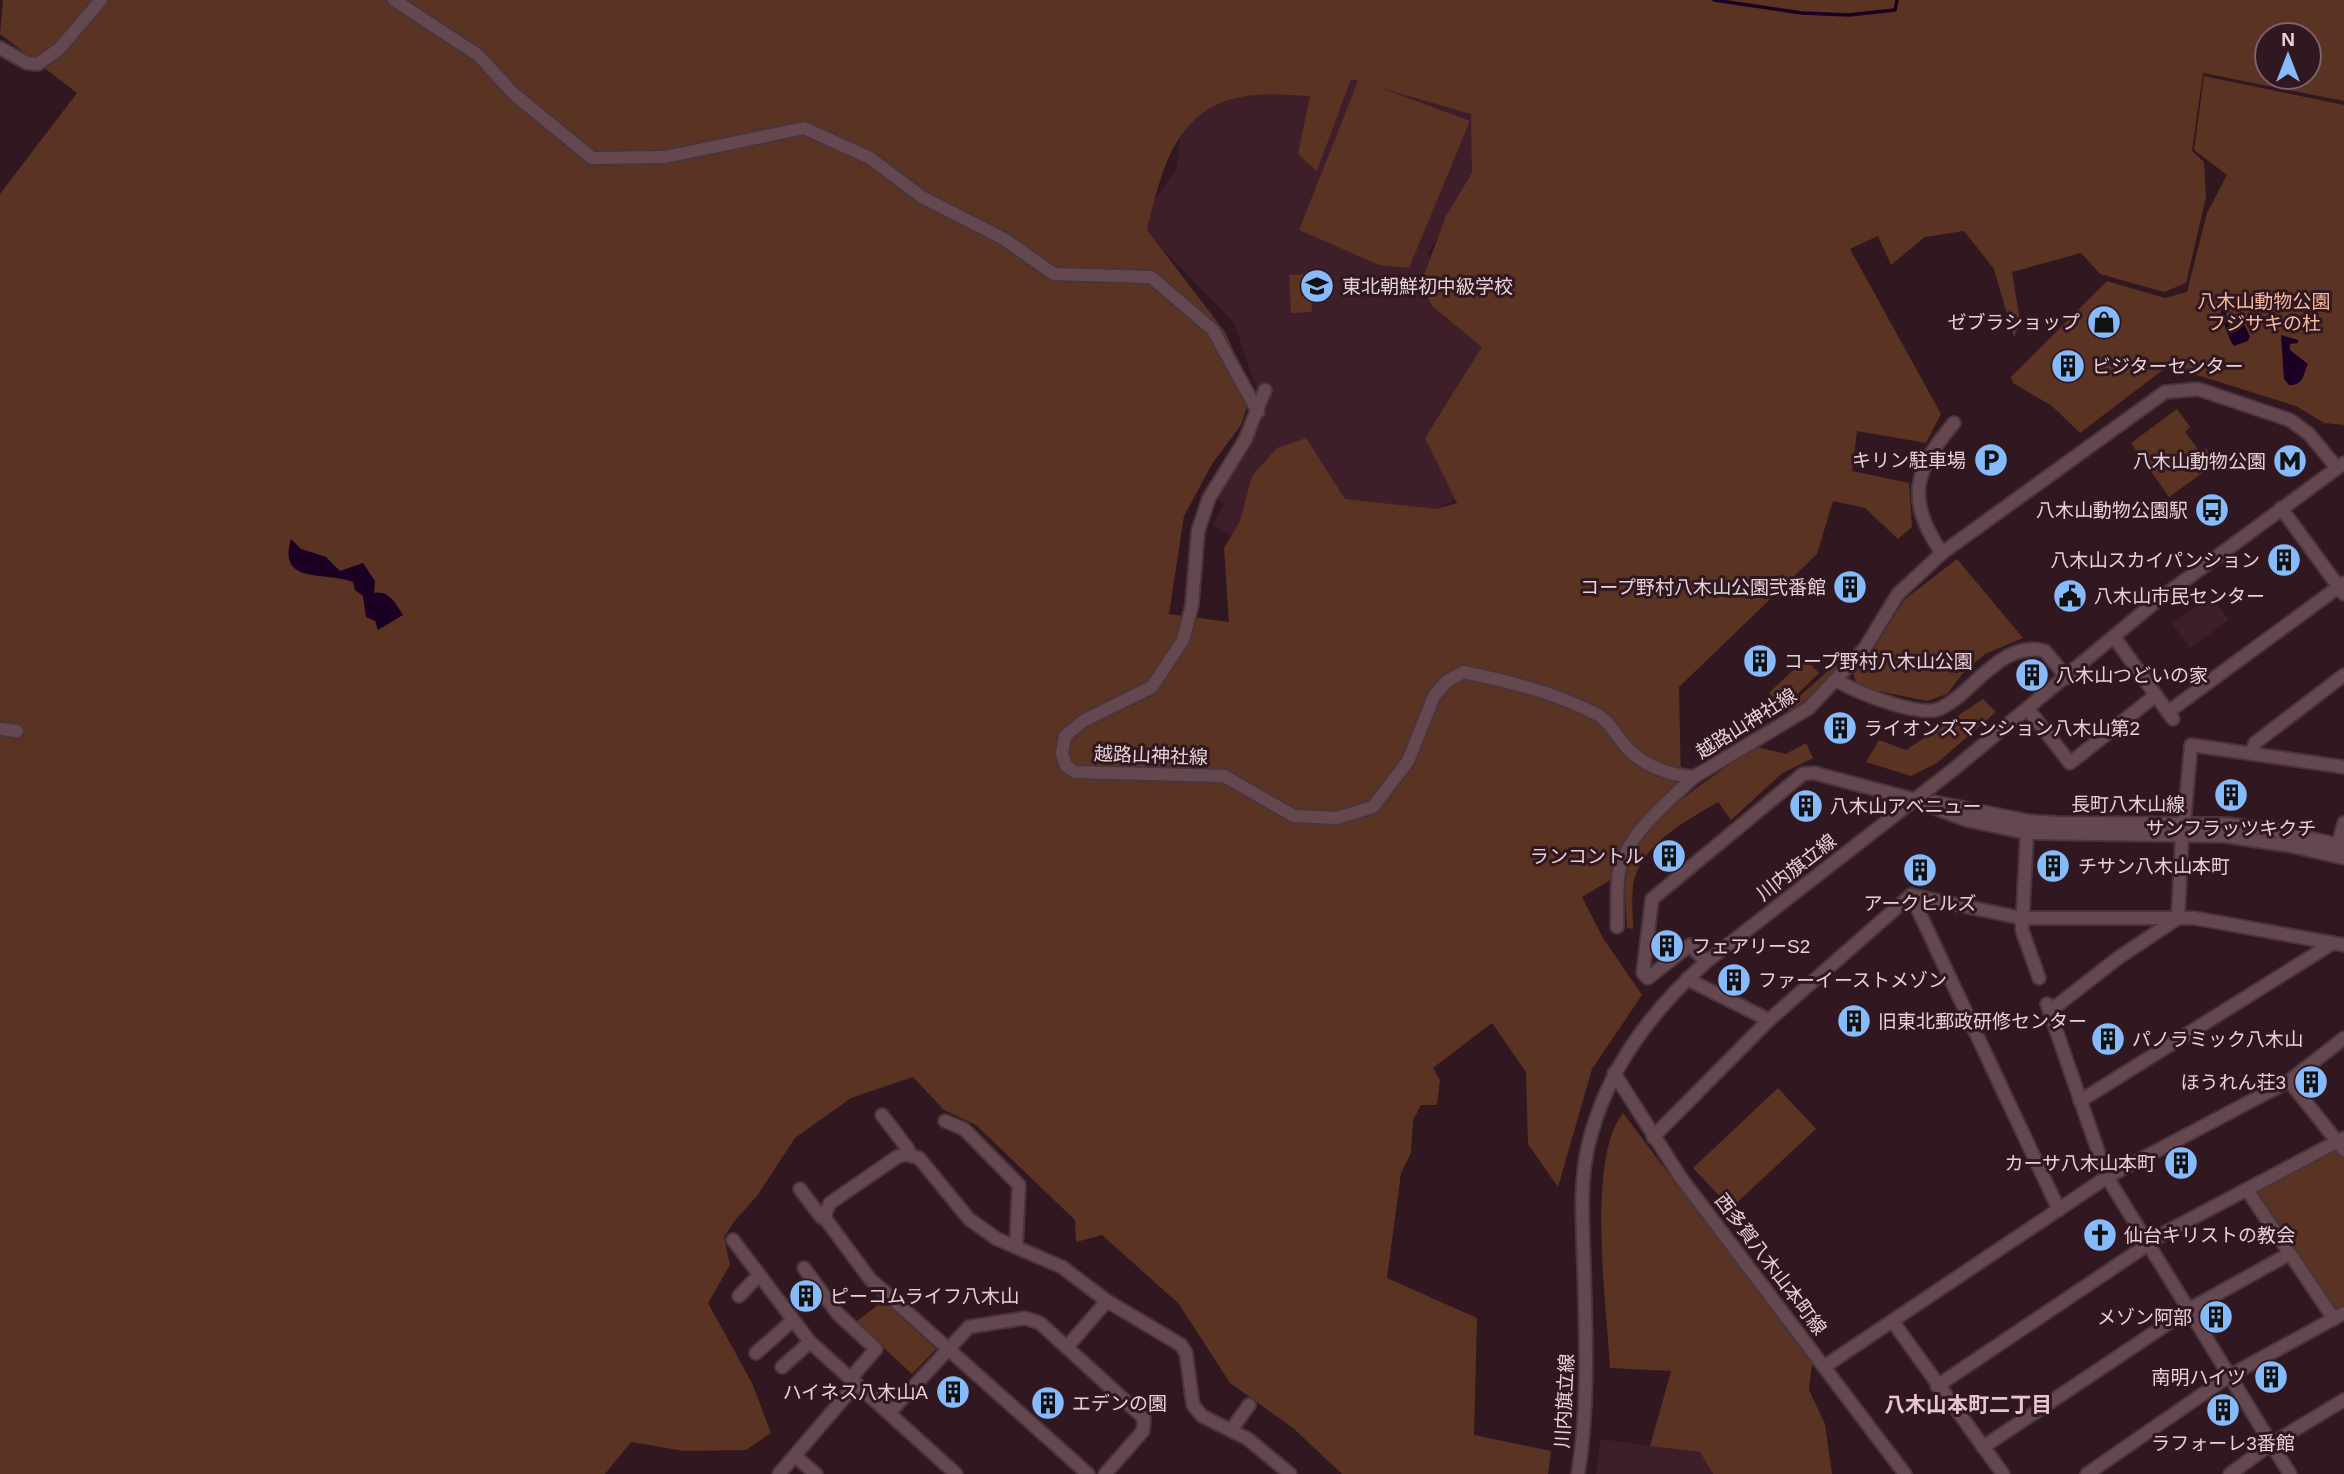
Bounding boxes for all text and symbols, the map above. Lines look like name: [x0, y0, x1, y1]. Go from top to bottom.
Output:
north arrow: [2253, 21, 2323, 91]
text: N: [2281, 29, 2295, 50]
school or university icon: 東北朝鮮初中級学校: [1298, 267, 1336, 305]
place label: 東北朝鮮初中級学校: [1342, 276, 1513, 297]
park label: 八木山動物公園 フジサキの杜: [2197, 291, 2331, 334]
shop icon: ゼブラショップ: [2085, 303, 2123, 341]
place label: ゼブラショップ: [1947, 312, 2080, 333]
building icon: ビジターセンター: [2049, 347, 2087, 385]
place label: ビジターセンター: [2092, 356, 2244, 377]
parking icon: キリン駐車場: [1972, 441, 2010, 479]
metro station icon: 八木山動物公園: [2271, 442, 2309, 480]
place label: キリン駐車場: [1852, 450, 1966, 471]
place label: 八木山動物公園: [2133, 451, 2266, 472]
bus stop icon: 八木山動物公園駅: [2193, 491, 2231, 529]
place label: 八木山動物公園駅: [2036, 500, 2188, 521]
building icon: 八木山スカイパンション: [2265, 541, 2303, 579]
place label: 八木山スカイパンション: [2050, 550, 2260, 571]
building icon: コープ野村八木山公園弐番館: [1831, 568, 1869, 606]
place label: コープ野村八木山公園弐番館: [1580, 577, 1826, 598]
public building icon: 八木山市民センター: [2051, 577, 2089, 615]
place label: 八木山市民センター: [2094, 586, 2265, 607]
building icon: コープ野村八木山公園: [1741, 642, 1779, 680]
place label: コープ野村八木山公園: [1784, 651, 1973, 672]
building icon: 八木山つどいの家: [2013, 656, 2051, 694]
place label: 八木山つどいの家: [2056, 665, 2208, 686]
street label: 越路山神社線: [1692, 684, 1800, 763]
building icon: ライオンズマンション八木山第2: [1821, 709, 1859, 747]
place label: ライオンズマンション八木山第2: [1864, 718, 2140, 739]
street label: 越路山神社線: [1094, 743, 1208, 768]
building icon: サンフラッツキクチ: [2212, 776, 2250, 814]
building icon: 八木山アベニュー: [1787, 787, 1825, 825]
street label: 長町八木山線: [2071, 794, 2185, 815]
place label: 八木山アベニュー: [1830, 796, 1982, 817]
place label: サンフラッツキクチ: [2146, 818, 2316, 839]
street label: 川内旗立線: [1752, 830, 1840, 905]
building icon: ランコントル: [1650, 837, 1688, 875]
place label: ランコントル: [1530, 846, 1644, 867]
building icon: チサン八木山本町: [2034, 847, 2072, 885]
building icon: アークヒルズ: [1901, 851, 1939, 889]
place label: チサン八木山本町: [2078, 856, 2230, 877]
place label: アークヒルズ: [1864, 893, 1976, 914]
building icon: フェアリーS2: [1648, 927, 1686, 965]
place label: フェアリーS2: [1692, 936, 1810, 957]
building icon: ファーイーストメゾン: [1715, 961, 1753, 999]
place label: ファーイーストメゾン: [1758, 970, 1947, 991]
building icon: 旧東北郵政研修センター: [1835, 1002, 1873, 1040]
place label: 旧東北郵政研修センター: [1878, 1011, 2087, 1032]
building icon: パノラミック八木山: [2089, 1020, 2127, 1058]
place label: パノラミック八木山: [2132, 1029, 2303, 1050]
building icon: ほうれん荘3: [2292, 1063, 2330, 1101]
place label: ほうれん荘3: [2180, 1072, 2286, 1093]
building icon: カーサ八木山本町: [2162, 1144, 2200, 1182]
place label: カーサ八木山本町: [2004, 1153, 2156, 1174]
street label: 西多賀八木山本町線: [1711, 1190, 1830, 1339]
church icon: 仙台キリストの教会: [2081, 1216, 2119, 1254]
place label: 仙台キリストの教会: [2124, 1225, 2295, 1246]
building icon: ピーコムライフ八木山: [787, 1277, 825, 1315]
place label: ピーコムライフ八木山: [830, 1286, 1019, 1307]
building icon: メゾン阿部: [2197, 1298, 2235, 1336]
place label: メゾン阿部: [2097, 1307, 2192, 1328]
street label: 川内旗立線: [1552, 1353, 1577, 1449]
building icon: 南明ハイツ: [2252, 1358, 2290, 1396]
place label: 南明ハイツ: [2151, 1367, 2246, 1388]
building icon: ハイネス八木山A: [934, 1373, 972, 1411]
place label: ハイネス八木山A: [783, 1382, 928, 1403]
building icon: エデンの園: [1029, 1384, 1067, 1422]
building icon: ラフォーレ3番館: [2204, 1391, 2242, 1429]
place label: エデンの園: [1072, 1393, 1167, 1414]
district label: 八木山本町二丁目: [1884, 1393, 2052, 1416]
place label: ラフォーレ3番館: [2151, 1433, 2295, 1454]

